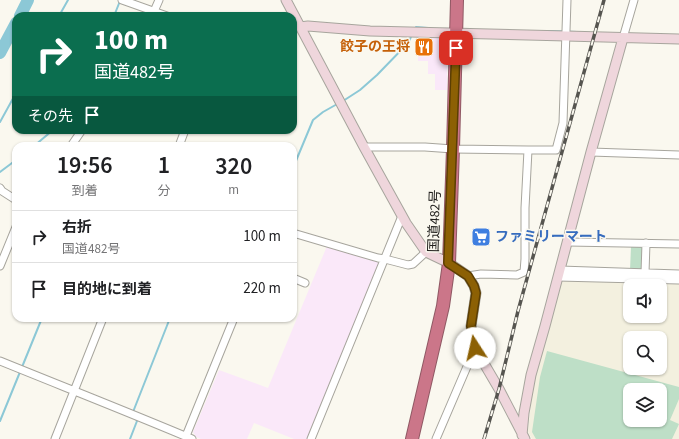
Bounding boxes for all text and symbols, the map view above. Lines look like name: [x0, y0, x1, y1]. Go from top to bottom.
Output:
text: 100 m: [94, 20, 168, 60]
icon: right: [28, 28, 80, 80]
pin: [439, 31, 473, 65]
restaurant icon: 餃子の王将: [413, 36, 435, 58]
place label: 餃子の王将: [340, 37, 410, 57]
icon: arrive: [445, 37, 467, 59]
text: 国道482号: [94, 60, 175, 85]
icon: arrive: [81, 104, 103, 126]
text: その先: [28, 106, 73, 127]
text: 19:56: [57, 148, 113, 183]
text: 1: [158, 148, 170, 183]
text: 320: [215, 149, 252, 184]
text: m: [228, 181, 239, 199]
text: 到着: [72, 182, 98, 200]
text: 分: [157, 182, 170, 200]
street label: 国道482号: [424, 189, 446, 253]
text: 右折: [62, 217, 92, 238]
icon: right: [28, 226, 50, 248]
text: 100 m: [243, 226, 281, 247]
supermarket icon: ファミリーマート: [470, 226, 492, 248]
place label: ファミリーマート: [495, 227, 607, 247]
text: 国道482号: [62, 240, 120, 258]
icon: arrive: [28, 278, 50, 300]
text: 220 m: [243, 278, 281, 299]
text: 目的地に到着: [62, 279, 152, 300]
map controls: [623, 279, 667, 427]
button: sound: [623, 279, 667, 323]
position arrow: [454, 327, 496, 369]
button: search: [623, 331, 667, 375]
button: layers: [623, 383, 667, 427]

